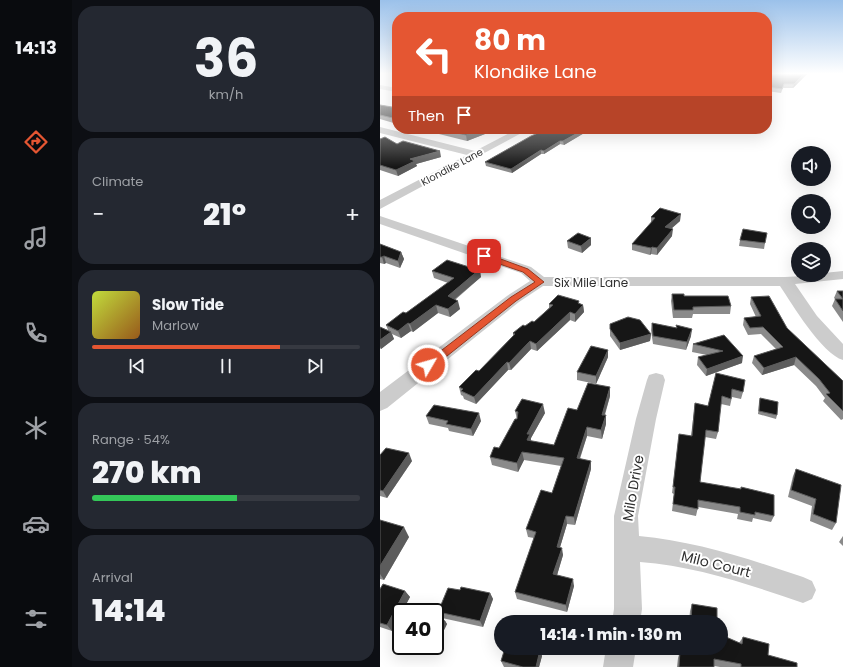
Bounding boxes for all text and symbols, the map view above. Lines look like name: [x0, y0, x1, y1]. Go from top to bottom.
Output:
text: 80 m: [474, 21, 546, 60]
text: 36: [194, 22, 258, 95]
icon: left: [408, 28, 460, 80]
text: 14:13: [15, 35, 57, 60]
text: Klondike Lane: [474, 59, 597, 84]
text: km/h: [209, 85, 243, 104]
icon: arrive: [453, 104, 475, 126]
text: Then: [408, 105, 445, 126]
icon: directions: [22, 128, 50, 156]
street label: Klondike Lane: [418, 144, 486, 190]
map controls: [791, 146, 831, 282]
button: sound: [791, 146, 831, 186]
text: Climate: [92, 172, 143, 191]
text: 21°: [203, 193, 246, 236]
button: search: [791, 194, 831, 234]
text: −: [92, 199, 104, 230]
text: +: [345, 199, 360, 230]
icon: music: [22, 224, 50, 252]
pin: [467, 239, 501, 273]
button: layers: [791, 242, 831, 282]
icon: arrive: [473, 245, 495, 267]
street label: Six Mile Lane: [554, 274, 628, 291]
text: Slow Tide: [152, 294, 224, 315]
text: Marlow: [152, 316, 199, 335]
icon: phone: [22, 319, 50, 347]
position arrow: [407, 344, 449, 386]
icon: previous: [126, 355, 148, 377]
icon: pause: [215, 355, 237, 377]
icon: next: [304, 355, 326, 377]
icon: climate: [22, 414, 50, 442]
text: Range · 54%: [92, 430, 170, 449]
text: 270 km: [92, 451, 202, 494]
street label: Milo Drive: [617, 453, 649, 523]
icon: car: [22, 510, 50, 538]
street label: Milo Court: [679, 546, 753, 582]
text: Arrival: [92, 568, 133, 587]
text: 14:14: [92, 589, 166, 632]
speed limit sign: 40: [392, 603, 444, 655]
icon: filters: [22, 605, 50, 633]
text: 14:14 · 1 min · 130 m: [540, 624, 682, 645]

